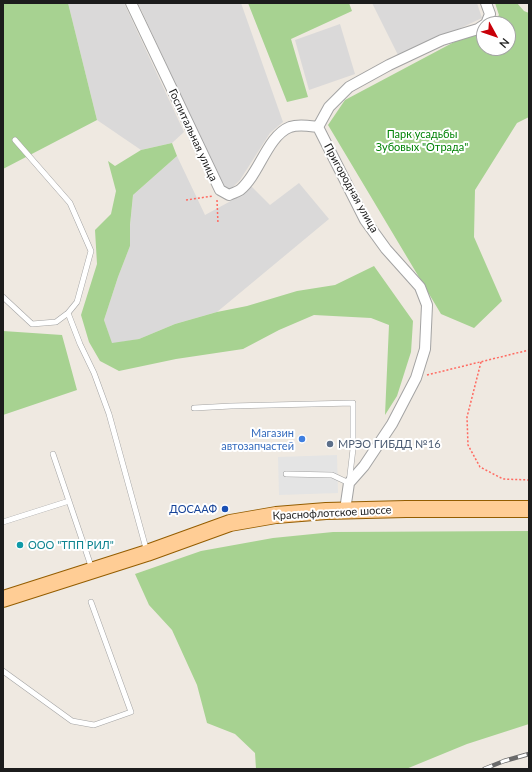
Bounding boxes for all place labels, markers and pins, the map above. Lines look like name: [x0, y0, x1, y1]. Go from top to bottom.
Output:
place label: Магазин автозапчастей: [221, 426, 294, 452]
marker: Магазин автозапчастей: [297, 434, 307, 444]
place label: МРЭО ГИБДД №16: [338, 437, 441, 451]
marker: МРЭО ГИБДД №16: [325, 439, 335, 449]
place label: ДОСААФ: [169, 502, 217, 516]
marker: ДОСААФ: [220, 504, 230, 514]
place label: ООО "ТПП РИЛ": [28, 538, 114, 552]
marker: ООО "ТПП РИЛ": [15, 540, 25, 550]

